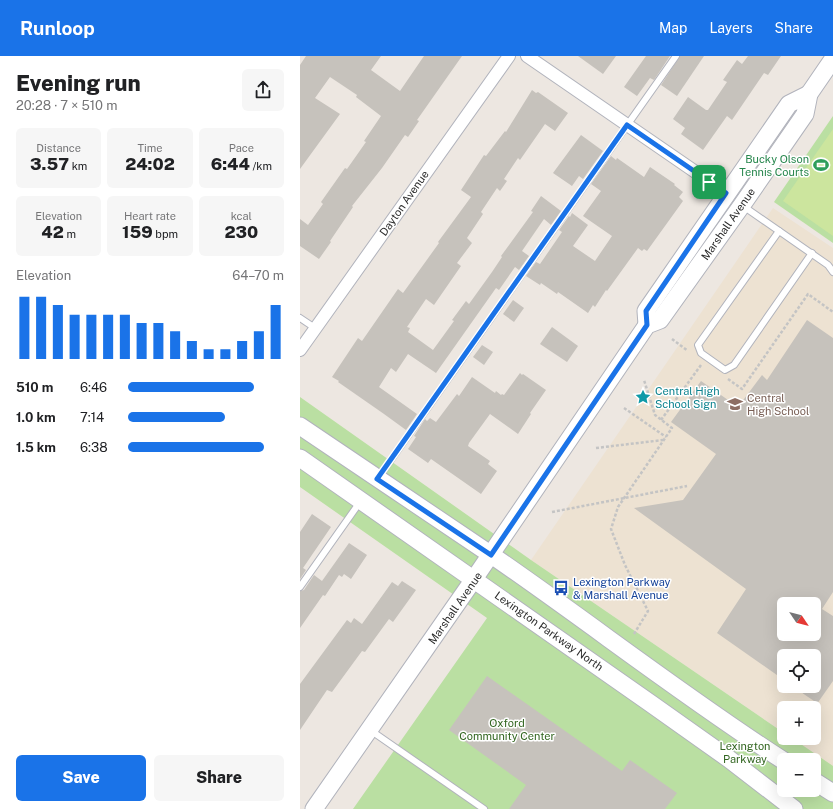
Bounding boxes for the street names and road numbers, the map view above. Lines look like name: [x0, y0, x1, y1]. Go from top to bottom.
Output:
street label: Dayton Avenue: [377, 168, 431, 238]
street label: Marshall Avenue: [699, 186, 757, 262]
street label: Marshall Avenue: [426, 570, 484, 646]
street label: Lexington Parkway North: [493, 589, 605, 673]

